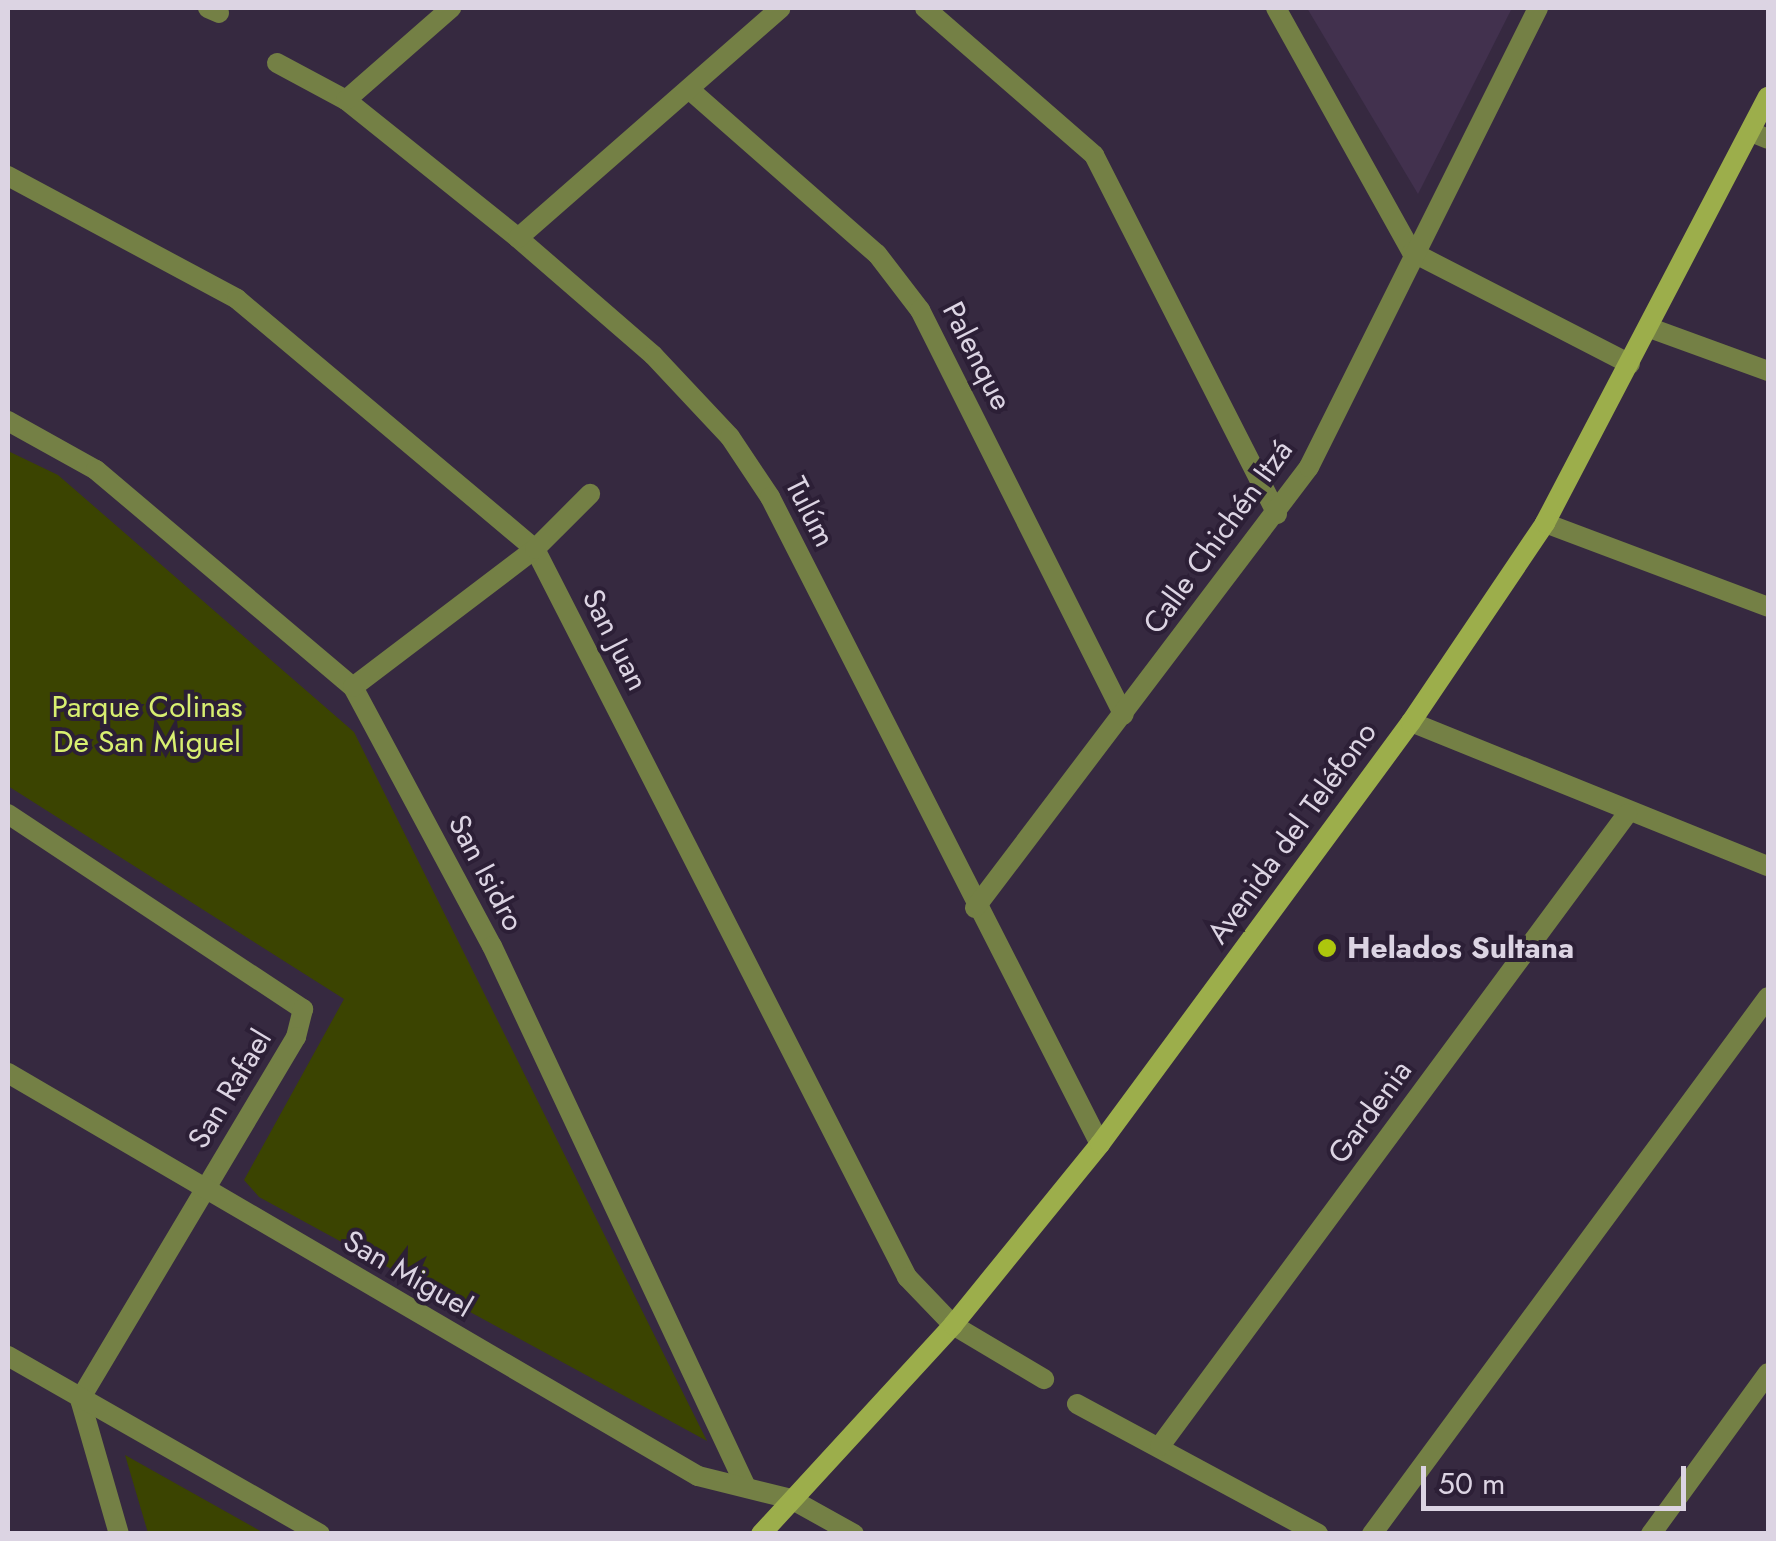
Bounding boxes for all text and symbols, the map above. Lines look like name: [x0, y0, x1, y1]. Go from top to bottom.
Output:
street label: Palenque: [935, 296, 1019, 416]
street label: Calle Chichén Itzá: [1136, 433, 1300, 641]
street label: Tulúm: [777, 471, 843, 553]
street label: San Juan: [574, 583, 656, 697]
park label: Parque Colinas De San Miguel: [51, 689, 243, 760]
street label: Avenida del Teléfono: [1200, 715, 1384, 951]
street label: San Isidro: [440, 809, 532, 937]
place label: Helados Sultana: [1347, 930, 1574, 966]
marker: Helados Sultana: [1316, 937, 1338, 959]
street label: San Rafael: [181, 1023, 279, 1155]
street label: Gardenia: [1321, 1053, 1419, 1171]
street label: San Miguel: [337, 1223, 479, 1325]
scale bar: [1426, 1446, 1691, 1508]
text: 50 m: [1438, 1462, 1505, 1505]

